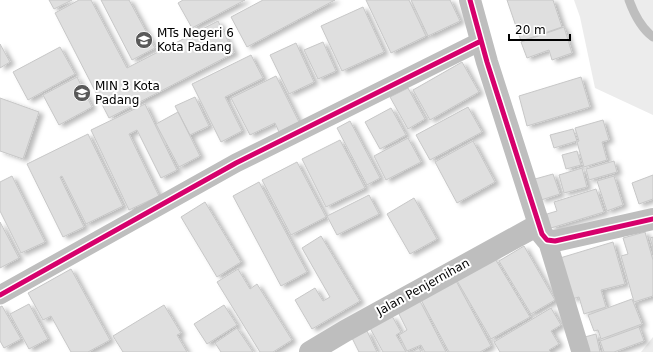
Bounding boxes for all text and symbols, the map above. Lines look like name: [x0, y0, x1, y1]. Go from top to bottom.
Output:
scale bar: [509, 16, 570, 42]
text: 20 m: [515, 23, 546, 37]
place label: MTs Negeri 6 Kota Padang: [157, 26, 234, 54]
school or university icon: MTs Negeri 6 Kota Padang: [134, 30, 154, 50]
place label: MIN 3 Kota Padang: [95, 79, 160, 107]
school or university icon: MIN 3 Kota Padang: [72, 83, 92, 103]
street label: Jalan Penjernihan: [373, 256, 472, 319]

